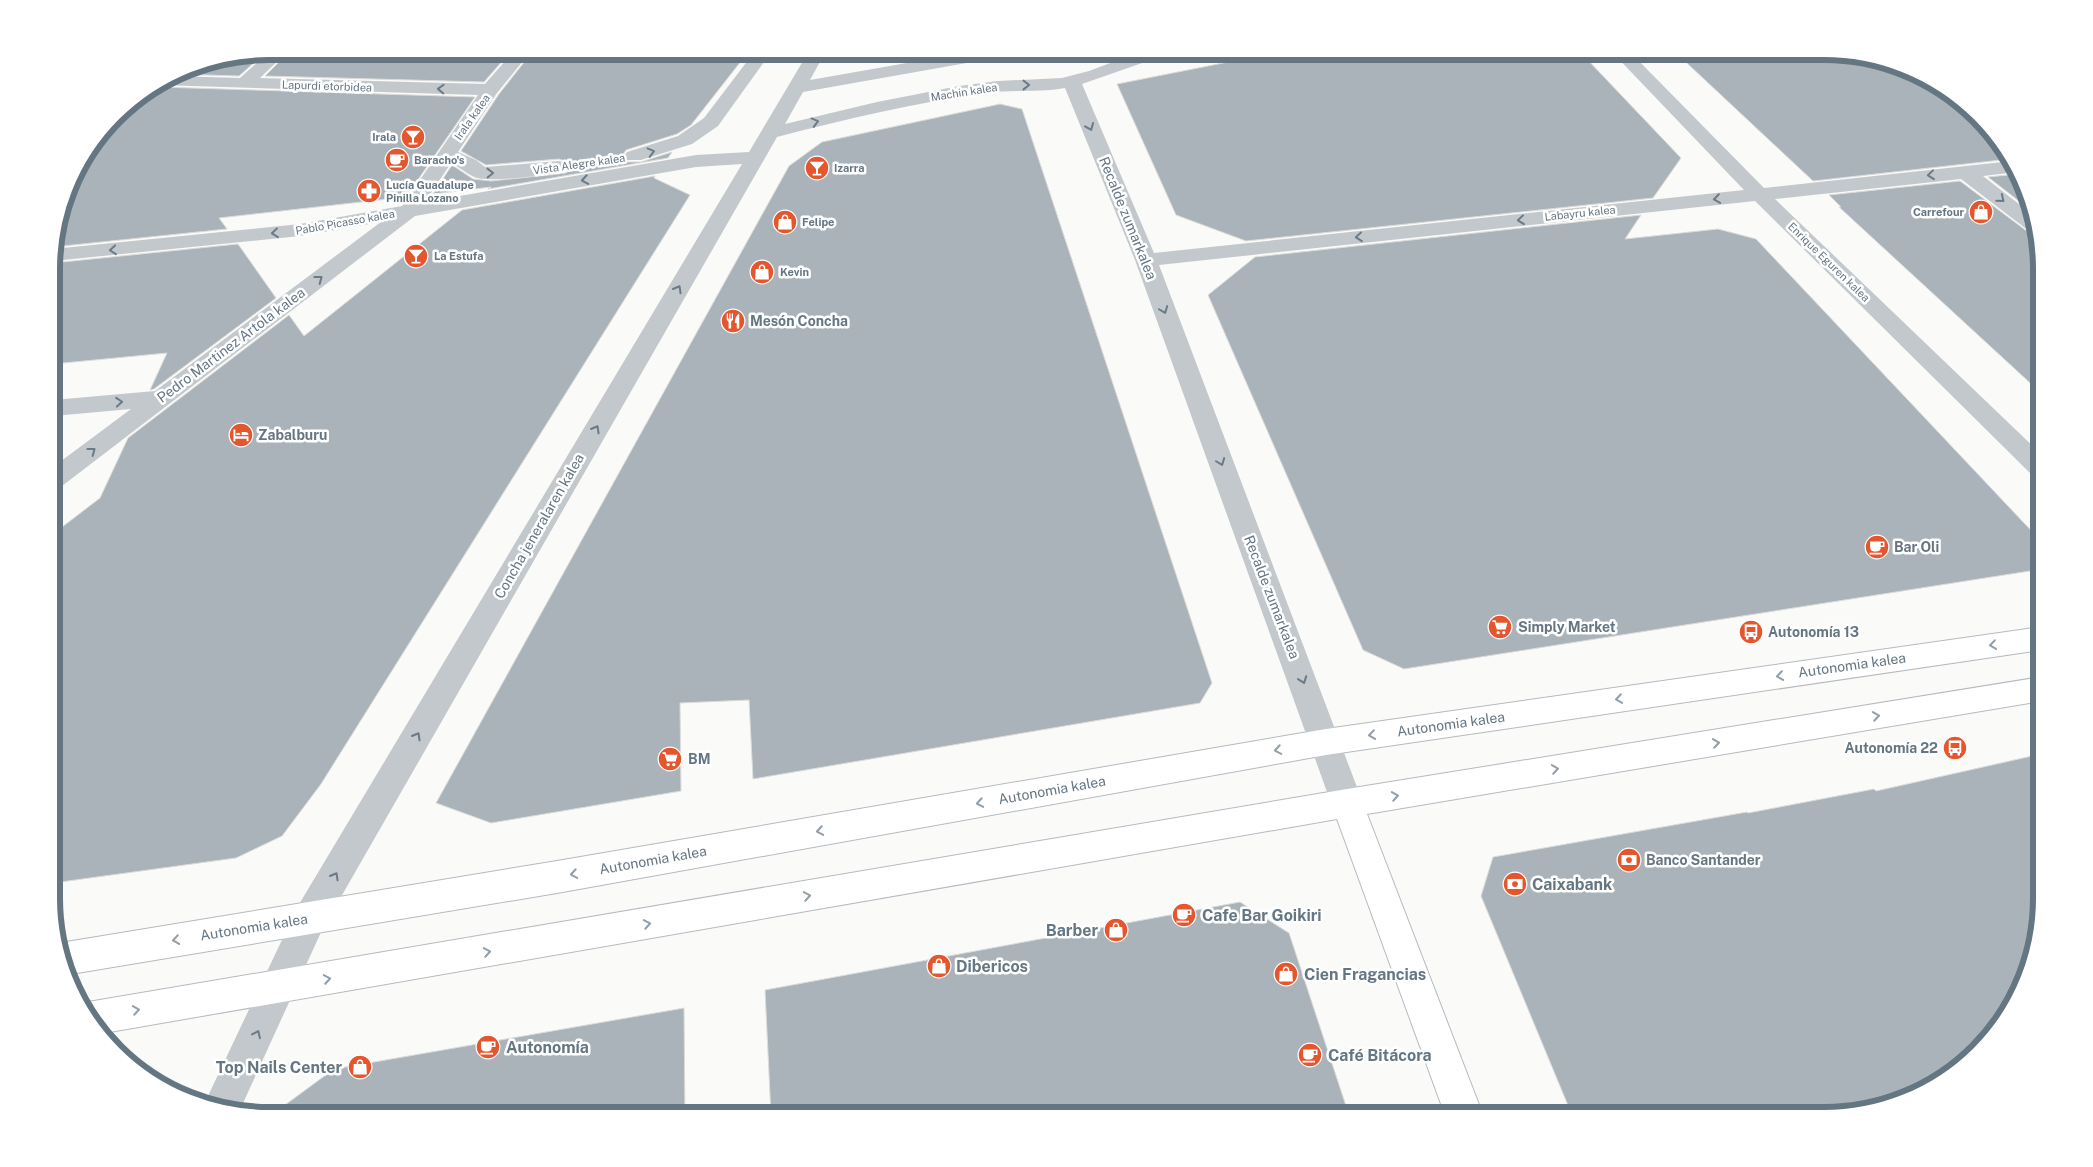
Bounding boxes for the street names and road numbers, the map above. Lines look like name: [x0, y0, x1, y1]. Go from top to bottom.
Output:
street label: Lapurdi etorbidea: [282, 78, 372, 94]
street label: Machin kalea: [930, 81, 998, 103]
street label: Irala kalea: [452, 92, 492, 142]
street label: Vista Alegre kalea: [532, 152, 626, 176]
street label: Recalde zumarkalea: [1096, 154, 1160, 282]
street label: Labayru kalea: [1544, 203, 1616, 223]
street label: Pablo Picasso kalea: [295, 207, 395, 237]
street label: Enrique Eguren kalea: [1786, 220, 1872, 304]
street label: Pedro Martinez Artola kalea: [154, 284, 308, 406]
street label: Concha jeneralaren kalea: [491, 451, 587, 601]
street label: Recalde zumarkalea: [1241, 533, 1303, 661]
street label: Autonomia kalea: [1797, 650, 1907, 680]
street label: Autonomia kalea: [1396, 709, 1506, 739]
street label: Autonomia kalea: [997, 773, 1107, 807]
street label: Autonomia kalea: [598, 843, 708, 877]
street label: Autonomia kalea: [199, 911, 309, 943]

